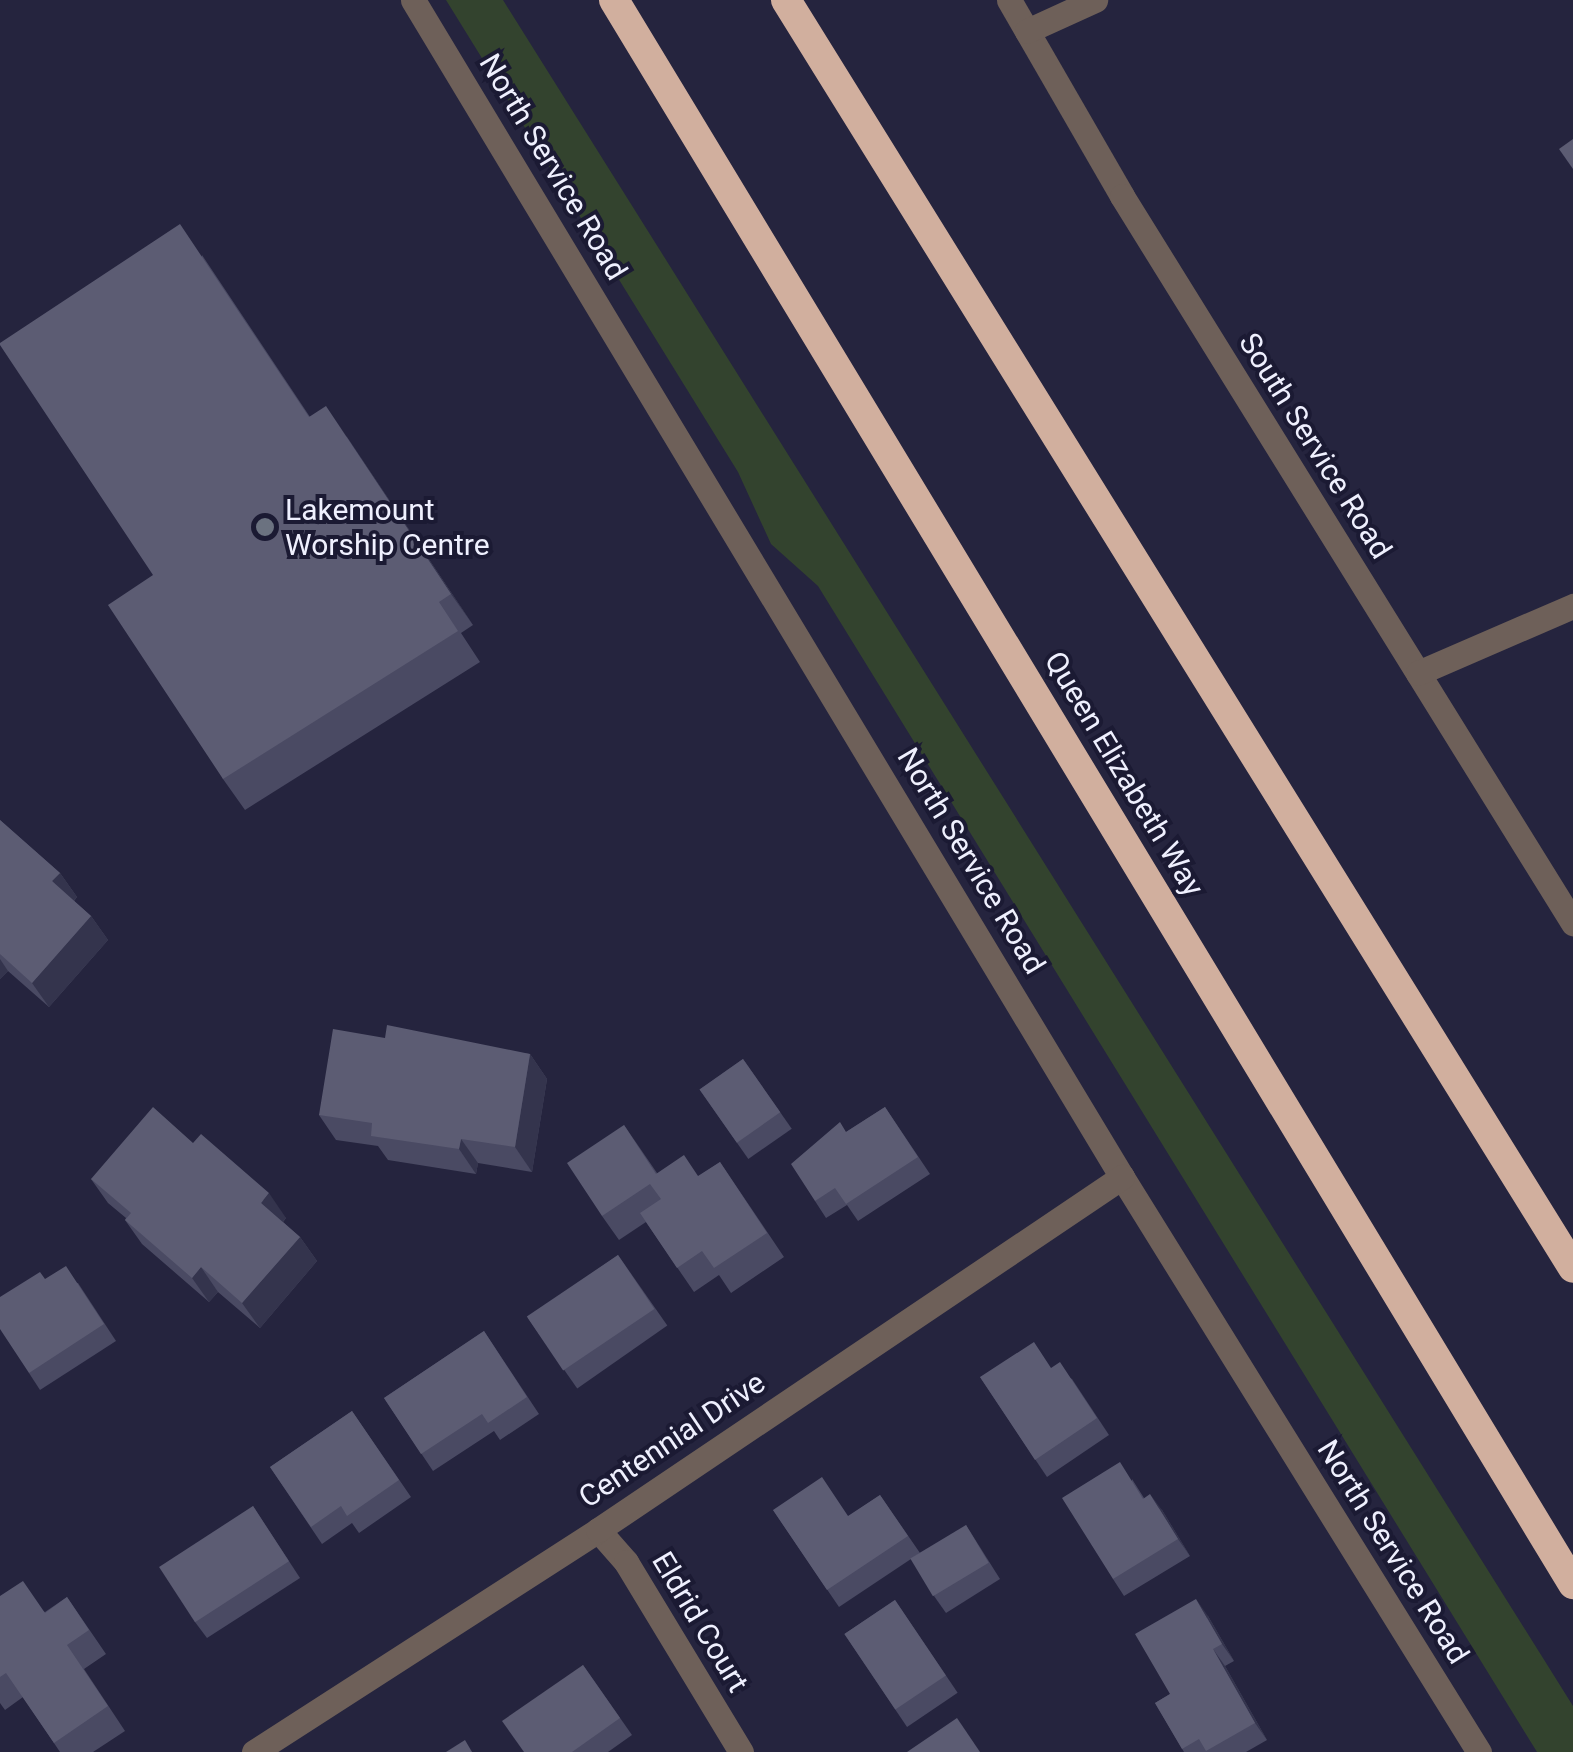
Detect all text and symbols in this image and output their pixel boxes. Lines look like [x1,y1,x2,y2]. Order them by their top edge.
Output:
street label: North Service Road [471,48,635,286]
street label: South Service Road [1231,327,1399,565]
place label: Lakemount Worship Centre [285,492,490,562]
marker: Lakemount Worship Centre [254,516,276,538]
street label: Queen Elizabeth Way [1037,645,1211,903]
street label: North Service Road [889,742,1053,980]
street label: Centennial Drive [572,1365,772,1515]
street label: North Service Road [1310,1433,1476,1671]
street label: Eldrid Court [644,1545,756,1699]

